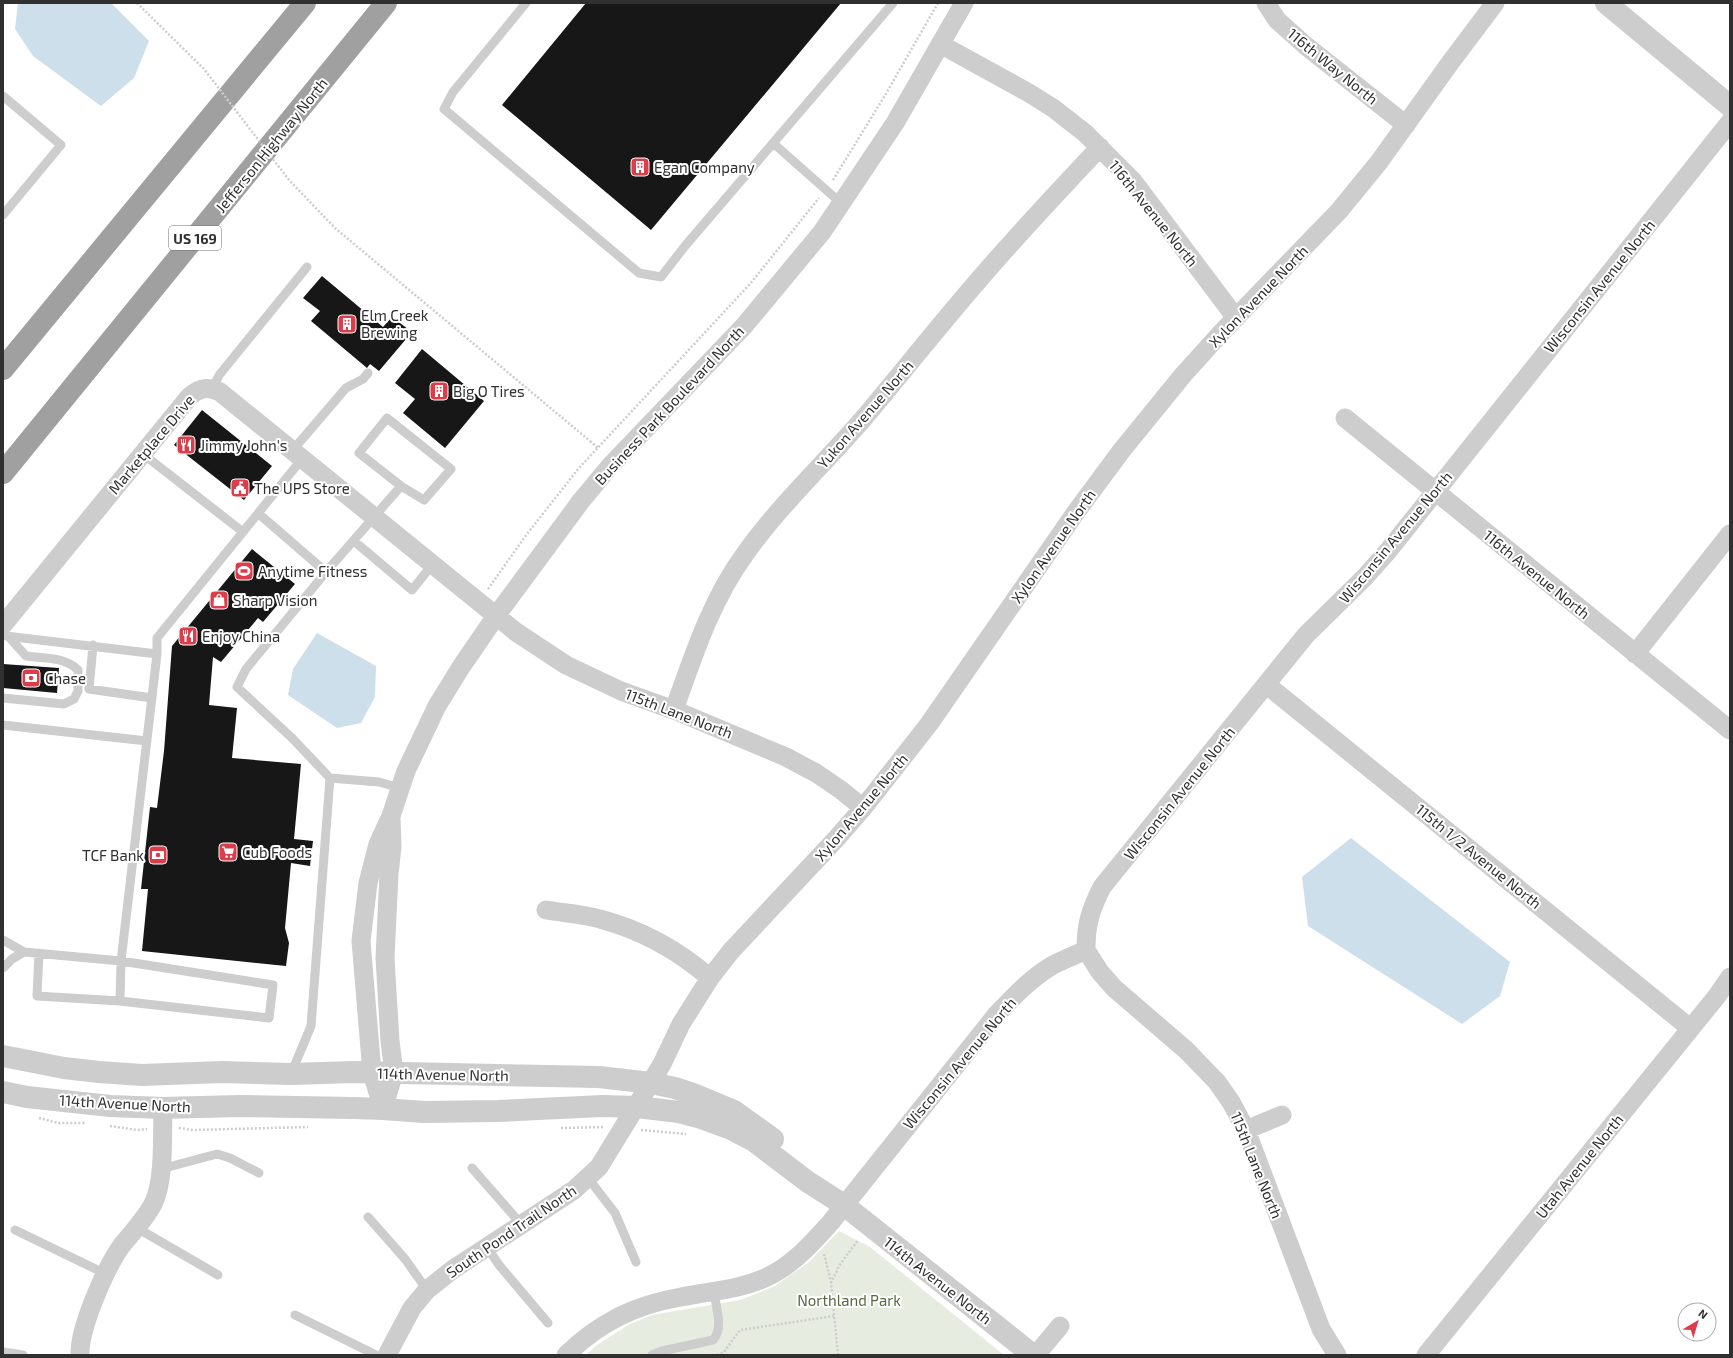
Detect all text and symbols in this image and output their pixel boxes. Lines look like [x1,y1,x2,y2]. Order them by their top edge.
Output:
street label: 116th Way North [1284,24,1382,108]
street label: Jefferson Highway North [211,74,331,216]
building icon: Egan Company [629,156,651,178]
street label: 116th Avenue North [1106,156,1202,270]
place label: Egan Company [654,158,755,176]
street label: Wisconsin Avenue North [1540,216,1658,356]
road number: US 169 [169,226,221,250]
street label: Xylon Avenue North [1205,241,1311,351]
place label: Elm Creek Brewing [361,306,429,341]
building icon: Elm Creek Brewing [336,313,358,335]
street label: Business Park Boulevard North [591,322,747,488]
street label: Yukon Avenue North [813,356,917,472]
building icon: Big O Tires [428,380,450,402]
place label: Big O Tires [453,382,525,400]
street label: Marketplace Drive [104,391,198,497]
restaurant icon: Jimmy John's [175,434,197,456]
place label: Jimmy John's [200,436,287,454]
street label: Wisconsin Avenue North [1335,468,1455,606]
public building icon: The UPS Store [229,477,251,499]
place label: The UPS Store [254,479,350,497]
street label: Xylon Avenue North [1007,486,1099,606]
street label: 116th Avenue North [1480,526,1594,622]
sports icon: Anytime Fitness [233,560,255,582]
place label: Anytime Fitness [258,562,368,580]
shop icon: Sharp Vision [208,589,230,611]
place label: Sharp Vision [233,591,318,609]
restaurant icon: Enjoy China [177,625,199,647]
place label: Enjoy China [202,627,280,646]
bank icon: Chase [20,667,42,689]
place label: Chase [45,669,86,687]
street label: 115th Lane North [623,684,735,742]
street label: Wisconsin Avenue North [1120,723,1238,863]
street label: Xylon Avenue North [811,750,911,864]
street label: 115th 1/2 Avenue North [1413,800,1545,912]
supermarket icon: Cub Foods [217,841,239,863]
place label: Cub Foods [242,843,312,861]
bank icon: TCF Bank [147,844,169,866]
place label: TCF Bank [82,846,144,864]
street label: Wisconsin Avenue North [899,994,1019,1132]
street label: 114th Avenue North [377,1064,509,1084]
street label: 114th Avenue North [59,1091,191,1115]
street label: 115th Lane North [1227,1109,1287,1221]
street label: Utah Avenue North [1531,1110,1627,1222]
street label: South Pond Trail North [443,1181,579,1281]
street label: 114th Avenue North [881,1232,995,1328]
park label: Northland Park [797,1291,901,1309]
north arrow [1677,1302,1717,1342]
text: N [1696,1306,1711,1321]

